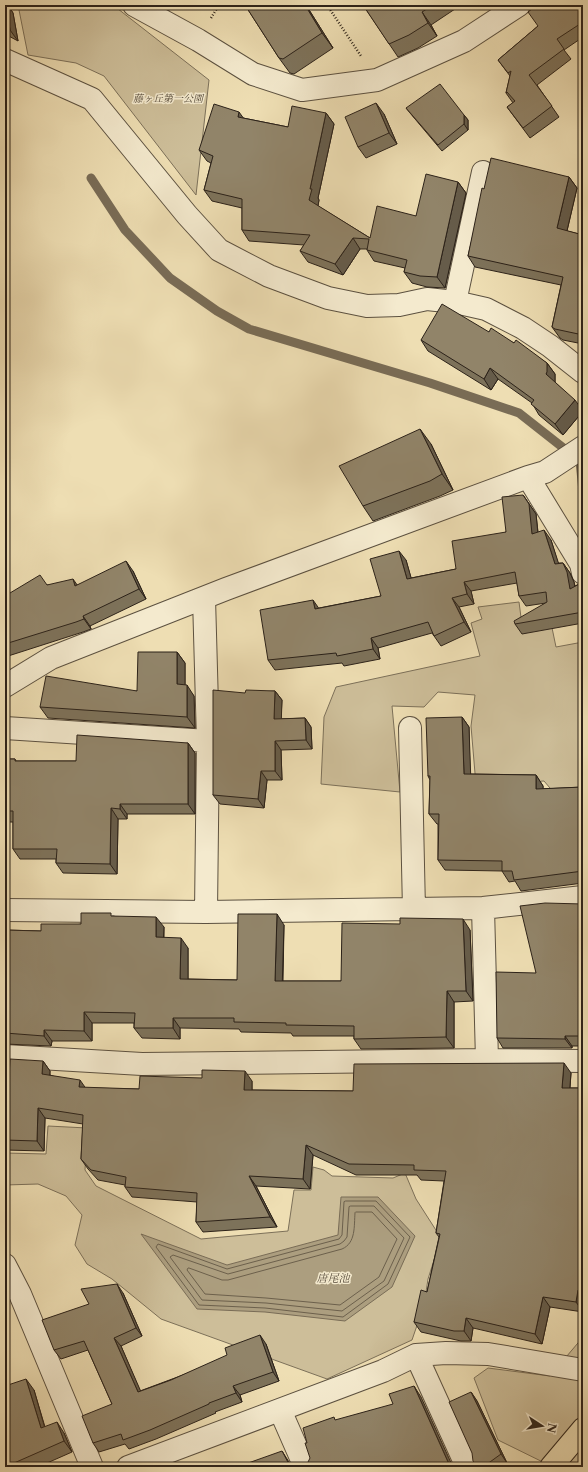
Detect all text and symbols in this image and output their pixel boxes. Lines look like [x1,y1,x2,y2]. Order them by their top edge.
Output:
park label: 藤ヶ丘第一公園 [133,92,205,105]
water label: 唐尾池 [317,1271,351,1285]
north arrow [522,1406,562,1446]
text: N [544,1422,560,1435]

